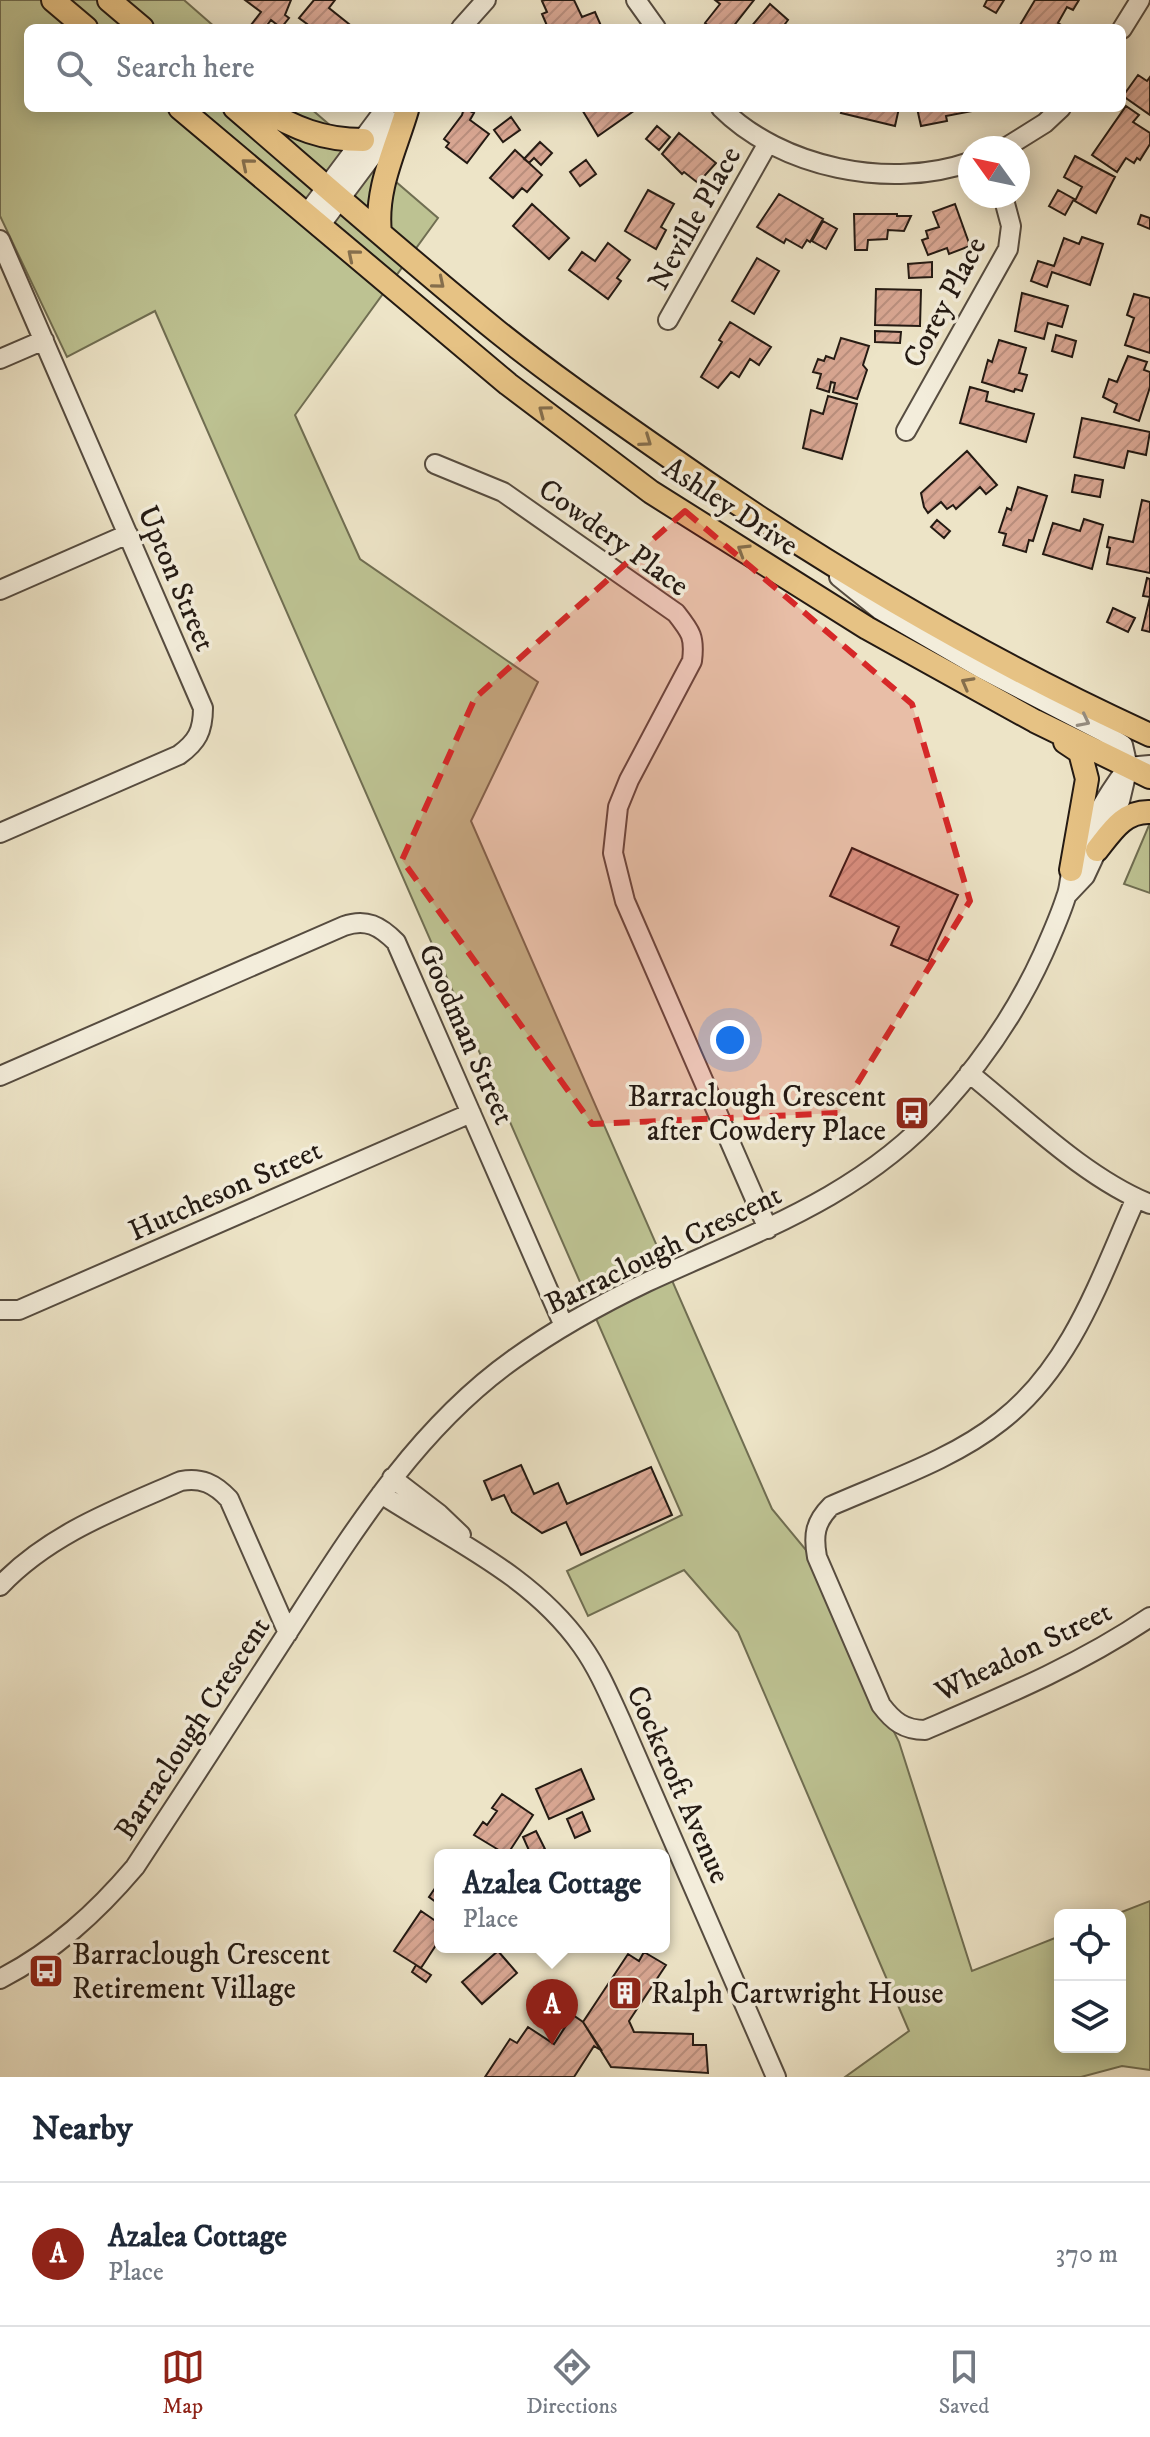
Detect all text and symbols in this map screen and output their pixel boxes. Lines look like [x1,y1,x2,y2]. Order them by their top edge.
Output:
search box [24,24,1126,112]
icon: search [52,46,96,90]
text: Search here [116,50,255,87]
north arrow [958,136,1030,208]
street label: Neville Place [641,140,750,297]
one-way arrow [241,160,256,174]
street label: Corey Place [895,231,995,375]
one-way arrow [348,250,363,265]
one-way arrow [430,273,445,288]
one-way arrow [538,407,552,421]
one-way arrow [637,431,651,446]
street label: Ashley Drive [656,450,805,565]
street label: Cowdery Place [531,471,696,605]
street label: Upton Street [128,500,223,657]
one-way arrow [738,545,752,560]
one-way arrow [960,678,975,693]
one-way arrow [1075,712,1090,727]
street label: Goodman Street [409,939,522,1131]
your location [710,1020,750,1060]
place label: Barraclough Crescent after Cowdery Place [628,1079,886,1150]
bus stop icon: Barraclough Crescent after Cowdery Place [893,1094,931,1132]
street label: Hutcheson Street [123,1132,328,1250]
street label: Barraclough Crescent [539,1177,788,1324]
street label: Wheadon Street [928,1594,1118,1711]
street label: Barraclough Crescent [107,1610,279,1847]
street label: Cockcroft Avenue [617,1680,738,1889]
popup [434,1849,670,1953]
text: Azalea Cottage [463,1866,641,1903]
text: Place [463,1903,518,1936]
map controls [1054,1909,1126,2053]
button: locate [1054,1909,1126,1981]
place label: Barraclough Crescent Retirement Village [72,1937,330,2008]
bus stop icon: Barraclough Crescent Retirement Village [27,1952,65,1990]
building icon: Ralph Cartwright House [606,1974,644,2012]
place label: Ralph Cartwright House [651,1976,944,2013]
pin: A [526,1979,578,2045]
button: layers [1054,1981,1126,2053]
text: Nearby [32,2108,133,2150]
text: Azalea Cottage [108,2219,287,2256]
text: A [50,2238,66,2271]
text: 370 m [1056,2238,1118,2271]
text: Place [108,2256,164,2289]
tab: Map [161,2345,205,2420]
tab: Directions [526,2345,617,2420]
tab: Saved [939,2345,989,2420]

